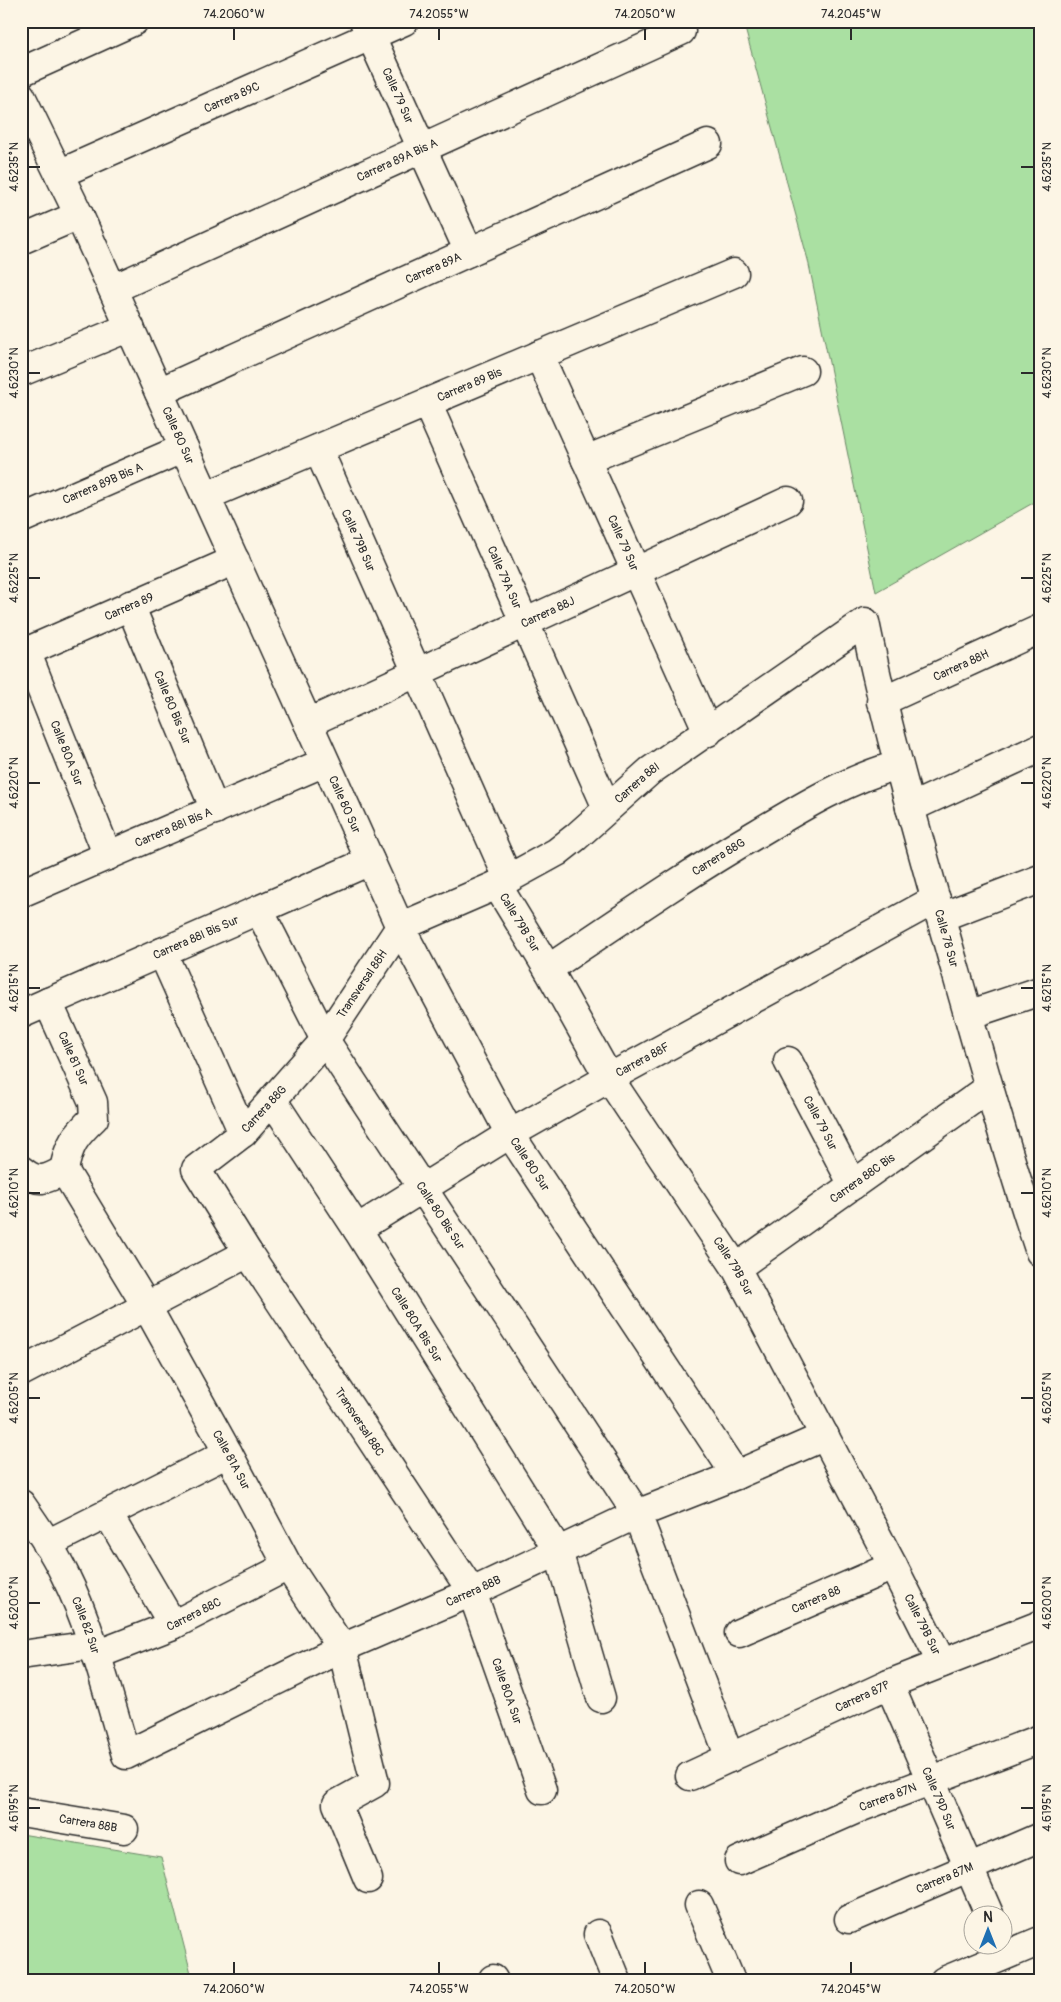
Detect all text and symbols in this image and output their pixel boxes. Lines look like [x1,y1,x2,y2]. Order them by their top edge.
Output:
text: 74.2060°W [203,7,265,22]
text: 74.2055°W [409,7,469,22]
text: 74.2050°W [614,7,676,22]
text: 74.2045°W [821,7,881,22]
street label: Calle 79 Sur [378,66,417,127]
street label: Carrera 89C [202,79,262,117]
street label: Carrera 89A Bis A [355,135,440,185]
text: 4.6235°N [7,142,22,192]
text: 4.6235°N [1040,142,1055,192]
street label: Carrera 89A [403,249,464,288]
text: 4.6230°N [7,347,22,399]
text: 4.6230°N [1040,347,1055,399]
street label: Carrera 89 Bis [435,365,505,406]
street label: Calle 80 Sur [158,404,198,467]
street label: Carrera 89B Bis A [60,460,145,508]
street label: Calle 79B Sur [338,507,379,575]
street label: Calle 79 Sur [604,513,642,574]
street label: Calle 79A Sur [484,544,525,612]
text: 4.6225°N [7,553,22,603]
text: 4.6225°N [1040,553,1055,603]
street label: Carrera 89 [102,590,156,624]
street label: Carrera 88J [519,594,577,632]
street label: Carrera 88H [931,646,992,685]
street label: Calle 80 Bis Sur [150,669,194,747]
street label: Calle 80A Sur [47,718,86,789]
text: 4.6220°N [7,757,22,809]
text: 4.6220°N [1040,757,1055,809]
street label: Carrera 88I [612,759,663,807]
street label: Calle 80 Sur [325,774,364,836]
street label: Carrera 88I Bis A [133,804,215,851]
street label: Carrera 88G [689,835,748,879]
street label: Calle 79B Sur [496,891,543,956]
street label: Calle 78 Sur [931,908,962,970]
street label: Carrera 88I Bis Sur [151,912,242,963]
street label: Transversal 88H [334,947,391,1021]
text: 4.6215°N [7,964,22,1012]
text: 4.6215°N [1040,964,1055,1012]
street label: Calle 81 Sur [54,1029,92,1089]
street label: Carrera 88F [613,1039,672,1081]
street label: Carrera 88G [239,1082,290,1136]
street label: Calle 79 Sur [800,1093,841,1154]
street label: Calle 80 Sur [506,1135,553,1195]
street label: Carrera 88C Bis [827,1150,898,1207]
text: 4.6210°N [7,1168,22,1218]
text: 4.6210°N [1040,1168,1055,1218]
street label: Calle 80 Bis Sur [412,1179,468,1253]
street label: Calle 79B Sur [709,1234,757,1299]
street label: Calle 80A Bis Sur [387,1285,446,1366]
text: 4.6205°N [7,1372,22,1424]
text: 4.6205°N [1040,1372,1055,1424]
street label: Transversal 88C [331,1385,387,1459]
street label: Calle 81A Sur [209,1428,254,1493]
street label: Carrera 88B [444,1572,503,1610]
text: 4.6200°N [7,1576,22,1630]
text: 4.6200°N [1040,1576,1055,1630]
street label: Carrera 88 [789,1583,843,1617]
street label: Calle 79B Sur [900,1592,944,1658]
street label: Calle 82 Sur [68,1594,103,1656]
street label: Carrera 88C [165,1595,224,1635]
street label: Calle 80A Sur [488,1656,525,1727]
street label: Carrera 87P [833,1677,893,1716]
street label: Calle 79D Sur [918,1765,959,1833]
street label: Carrera 87N [857,1780,919,1815]
text: 4.6195°N [7,1784,22,1832]
text: 4.6195°N [1040,1784,1055,1832]
street label: Carrera 88B [58,1811,118,1836]
street label: Carrera 87M [914,1859,976,1897]
north arrow [964,1904,1014,1954]
text: N [983,1909,993,1926]
text: 74.2060°W [203,1982,265,1997]
text: 74.2055°W [409,1982,469,1997]
text: 74.2050°W [614,1982,676,1997]
text: 74.2045°W [821,1982,881,1997]

